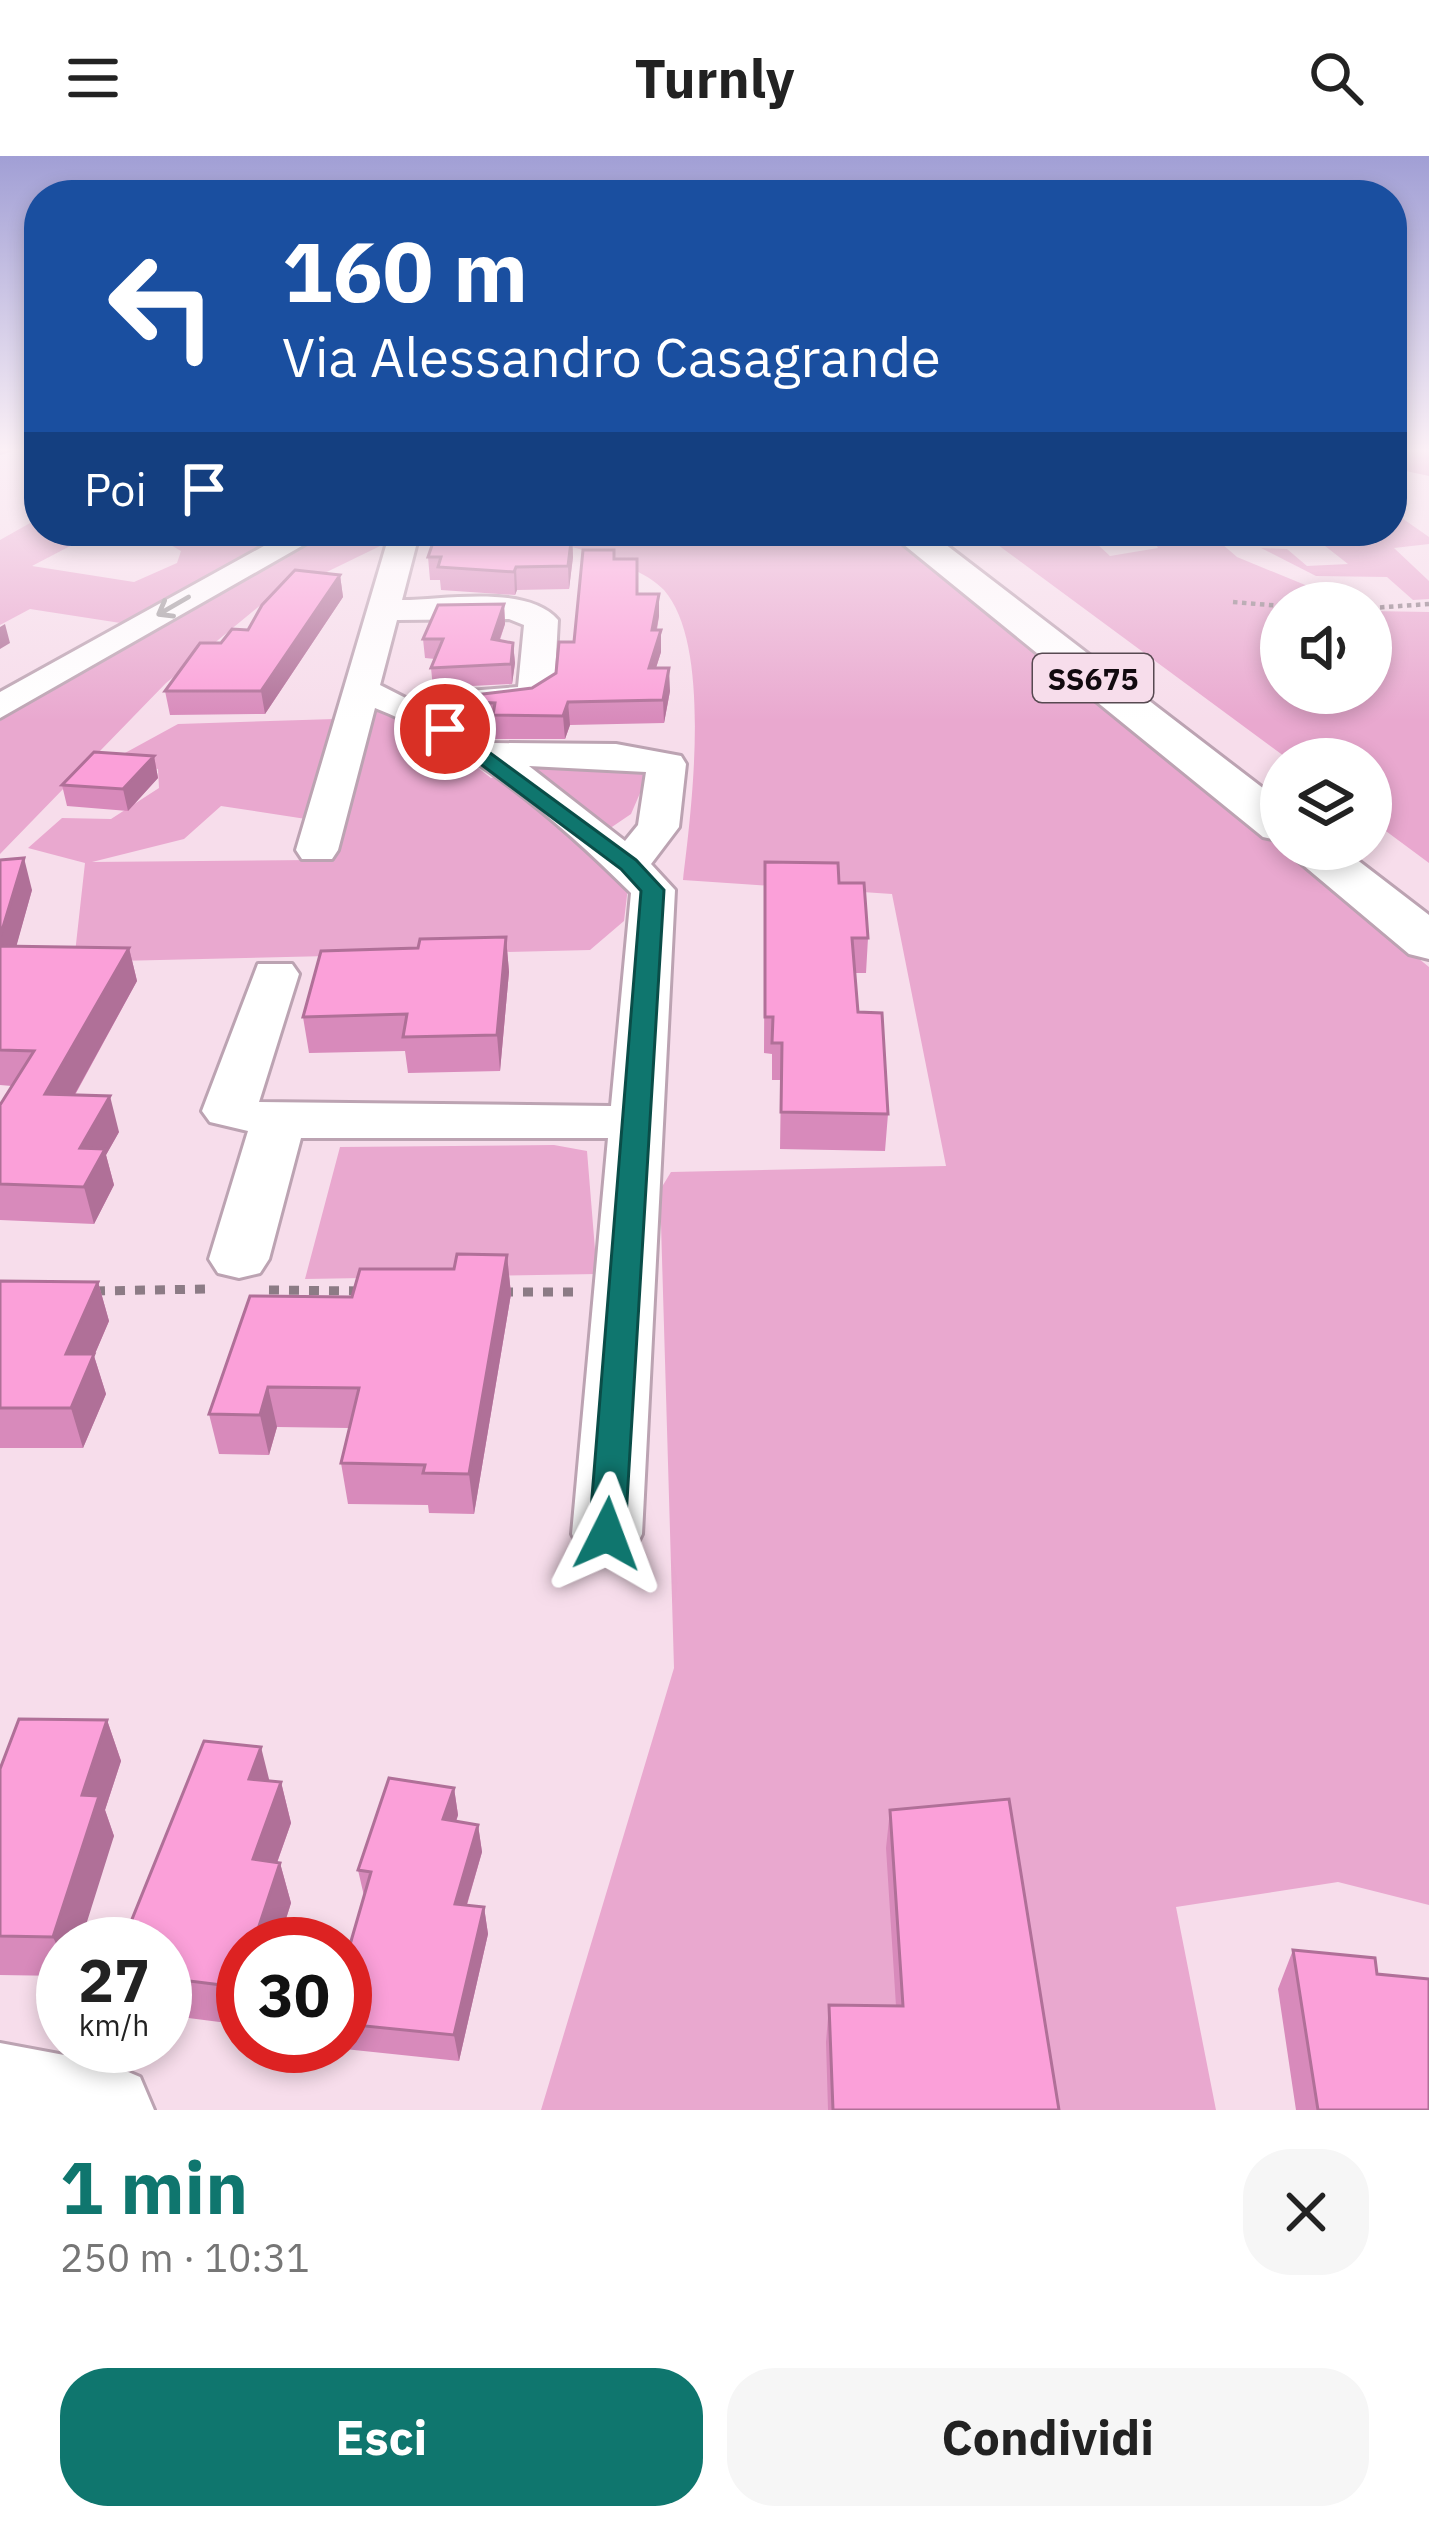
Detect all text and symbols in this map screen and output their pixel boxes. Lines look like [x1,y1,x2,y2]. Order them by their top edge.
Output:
text: Turnly [634,43,795,113]
icon: menu [60,45,126,111]
icon: search [1303,45,1369,111]
text: 160 m [282,216,528,325]
icon: left [84,228,240,384]
text: Via Alessandro Casagrande [282,322,941,392]
icon: arrive [171,456,237,522]
text: Poi [84,460,147,518]
map controls [1260,582,1392,870]
button: sound [1260,582,1392,714]
one-way arrow [156,595,191,619]
road number: SS675 [1033,654,1153,702]
pin [394,678,496,780]
icon: arrive [412,696,478,762]
button: layers [1260,738,1392,870]
position arrow [544,1471,670,1597]
speed limit sign: 30 [216,1917,372,2073]
text: 27 [78,1940,150,2019]
text: km/h [79,2005,149,2044]
text: 1 min [60,2140,248,2234]
button: close [1243,2149,1369,2275]
text: 250 m · 10:31 [60,2232,310,2283]
button: Esci [60,2368,703,2506]
button: Condividi [727,2368,1369,2506]

